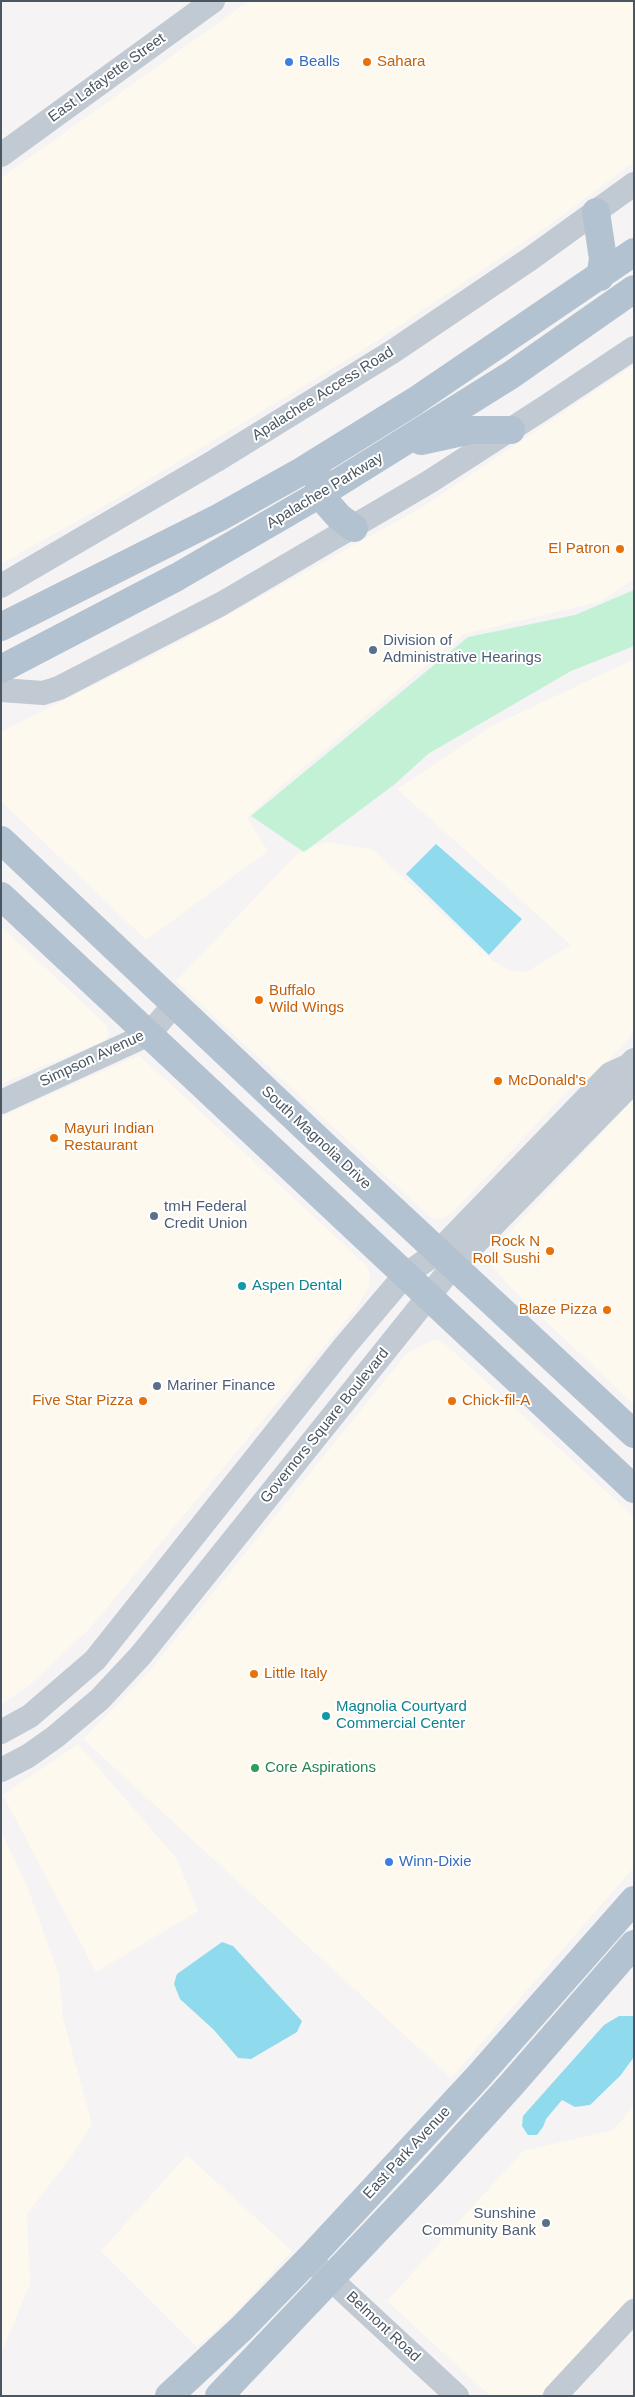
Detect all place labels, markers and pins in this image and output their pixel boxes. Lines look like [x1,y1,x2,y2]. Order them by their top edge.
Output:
place label: Bealls [299,53,340,71]
place label: Sahara [377,53,425,71]
marker: Bealls [283,56,295,68]
marker: Sahara [361,56,373,68]
place label: El Patron [548,540,610,558]
marker: El Patron [614,543,626,555]
place label: Division of Administrative Hearings [383,632,541,667]
marker: Division of Administrative Hearings [367,644,379,656]
place label: Buffalo Wild Wings [269,982,344,1017]
marker: Buffalo Wild Wings [253,994,265,1006]
place label: McDonald's [508,1072,586,1090]
marker: McDonald's [492,1075,504,1087]
place label: Mayuri Indian Restaurant [64,1120,154,1155]
marker: Mayuri Indian Restaurant [48,1132,60,1144]
place label: tmH Federal Credit Union [164,1198,247,1233]
marker: tmH Federal Credit Union [148,1210,160,1222]
place label: Rock N Roll Sushi [472,1233,540,1268]
marker: Rock N Roll Sushi [544,1245,556,1257]
place label: Aspen Dental [252,1277,342,1295]
marker: Aspen Dental [236,1280,248,1292]
place label: Blaze Pizza [519,1301,597,1319]
marker: Blaze Pizza [601,1304,613,1316]
place label: Mariner Finance [167,1377,275,1395]
marker: Mariner Finance [151,1380,163,1392]
place label: Five Star Pizza [32,1392,133,1410]
place label: Chick-fil-A [462,1392,530,1410]
marker: Five Star Pizza [137,1395,149,1407]
marker: Chick-fil-A [446,1395,458,1407]
place label: Little Italy [264,1665,327,1683]
marker: Little Italy [248,1668,260,1680]
place label: Magnolia Courtyard Commercial Center [336,1698,467,1733]
marker: Magnolia Courtyard Commercial Center [320,1710,332,1722]
place label: Core Aspirations [265,1759,376,1777]
marker: Core Aspirations [249,1762,261,1774]
place label: Winn-Dixie [399,1853,472,1871]
marker: Winn-Dixie [383,1856,395,1868]
place label: Sunshine Community Bank [422,2205,536,2240]
marker: Sunshine Community Bank [540,2217,552,2229]

